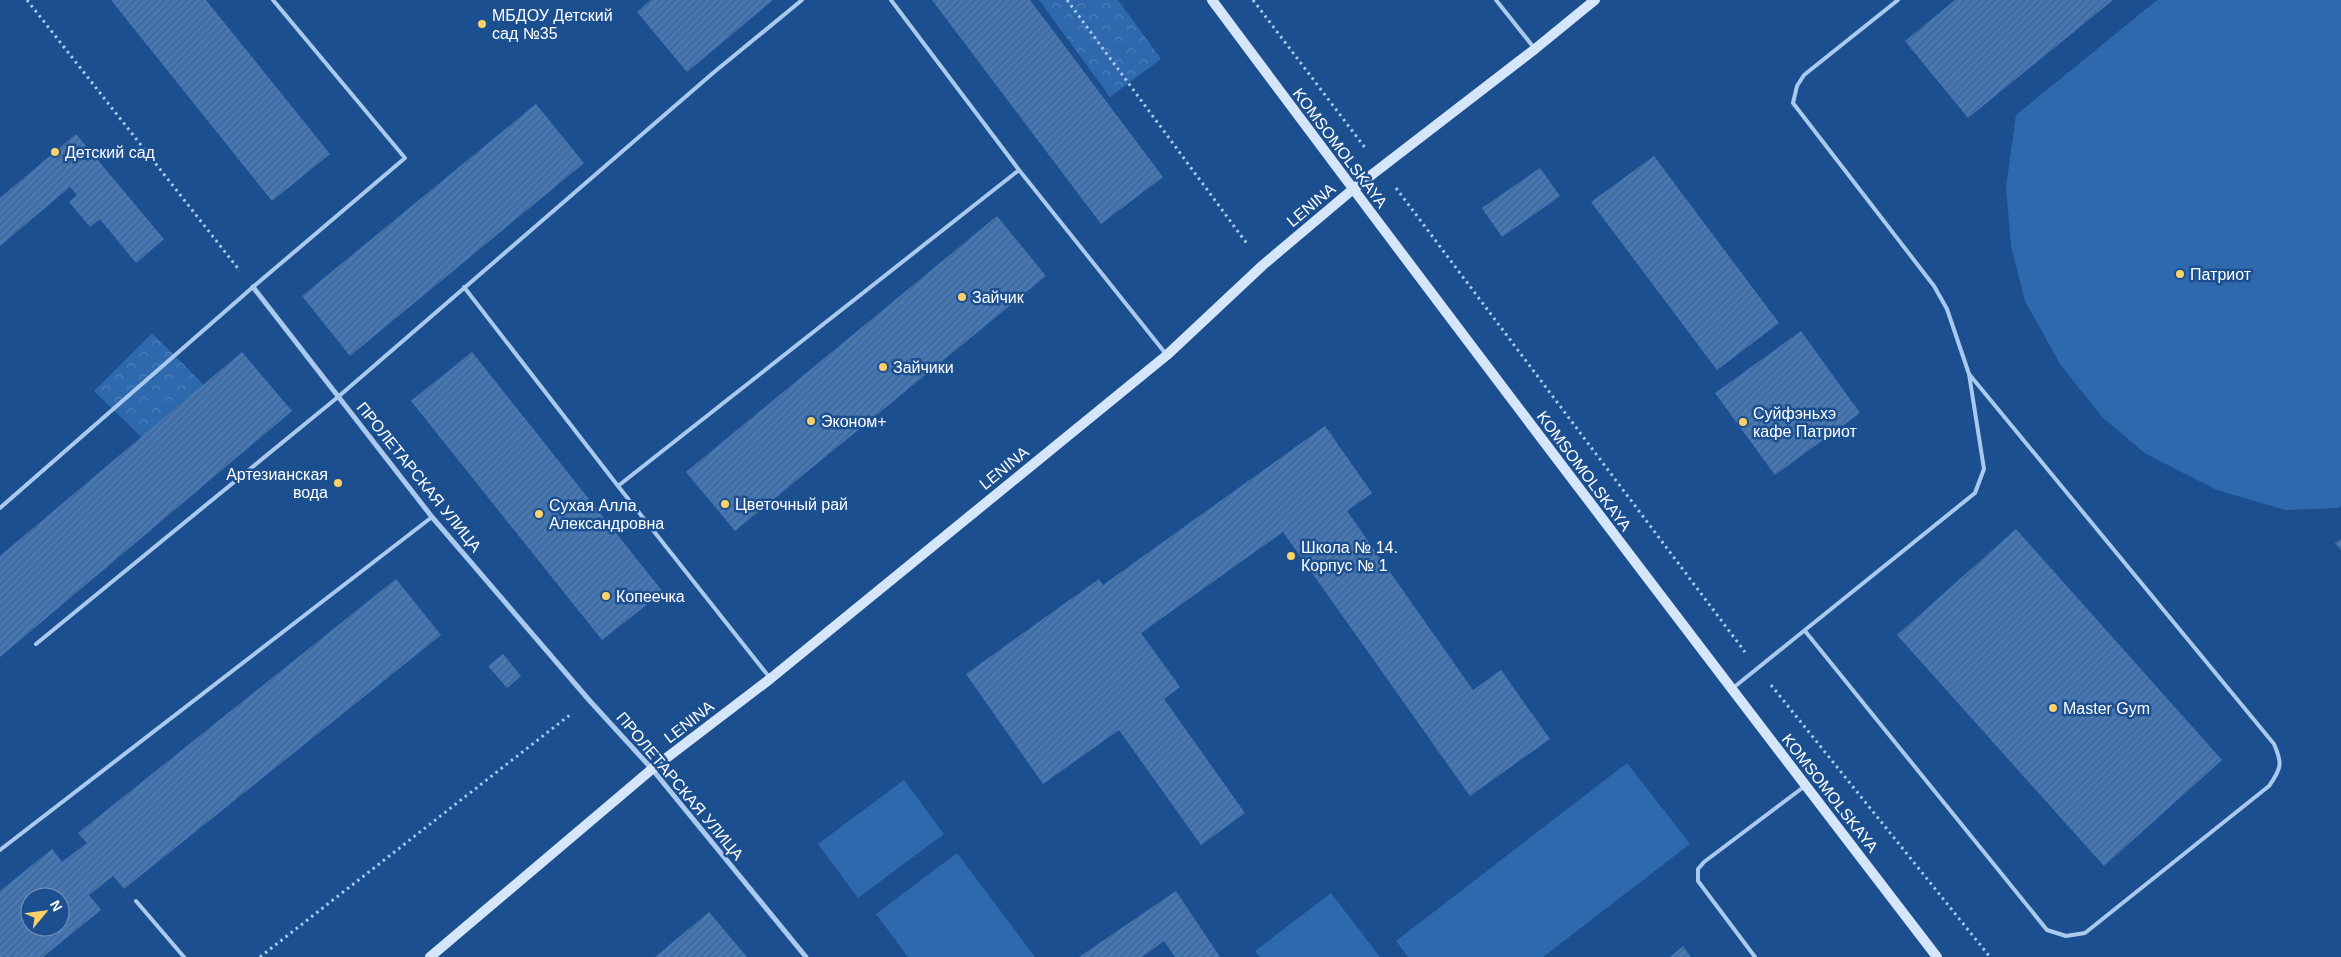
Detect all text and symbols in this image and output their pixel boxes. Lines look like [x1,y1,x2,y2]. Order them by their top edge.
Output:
place label: МБДОУ Детский сад №35 [492,7,613,42]
marker: МБДОУ Детский сад №35 [476,18,488,30]
street label: KOMSOMOLSKAYA [1290,85,1391,211]
place label: Детский сад [65,144,156,161]
marker: Детский сад [49,146,61,158]
street label: LENINA [1283,180,1339,230]
place label: Патриот [2190,266,2252,283]
marker: Патриот [2174,268,2186,280]
place label: Зайчик [972,289,1025,306]
marker: Зайчик [956,291,968,303]
place label: Зайчики [893,359,954,376]
marker: Зайчики [877,361,889,373]
street label: ПРОЛЕТАРСКАЯ УЛИЦА [353,399,485,555]
place label: Суйфэньхэ кафе Патриот [1753,405,1858,440]
street label: KOMSOMOLSKAYA [1534,408,1635,534]
place label: Эконом+ [821,413,887,430]
marker: Эконом+ [805,415,817,427]
marker: Суйфэньхэ кафе Патриот [1737,416,1749,428]
street label: LENINA [976,443,1032,493]
place label: Артезианская вода [226,466,328,501]
marker: Артезианская вода [332,477,344,489]
place label: Цветочный рай [735,496,848,513]
place label: Сухая Алла Александровна [549,497,664,532]
marker: Цветочный рай [719,498,731,510]
marker: Сухая Алла Александровна [533,508,545,520]
place label: Школа № 14. Корпус № 1 [1301,539,1398,574]
marker: Школа № 14. Корпус № 1 [1285,550,1297,562]
place label: Копеечка [616,588,685,605]
marker: Копеечка [600,590,612,602]
street label: LENINA [661,697,717,746]
place label: Master Gym [2063,700,2150,717]
marker: Master Gym [2047,702,2059,714]
street label: ПРОЛЕТАРСКАЯ УЛИЦА [613,709,747,863]
street label: KOMSOMOLSKAYA [1779,731,1882,856]
north arrow [20,887,70,937]
text: N [47,897,66,914]

